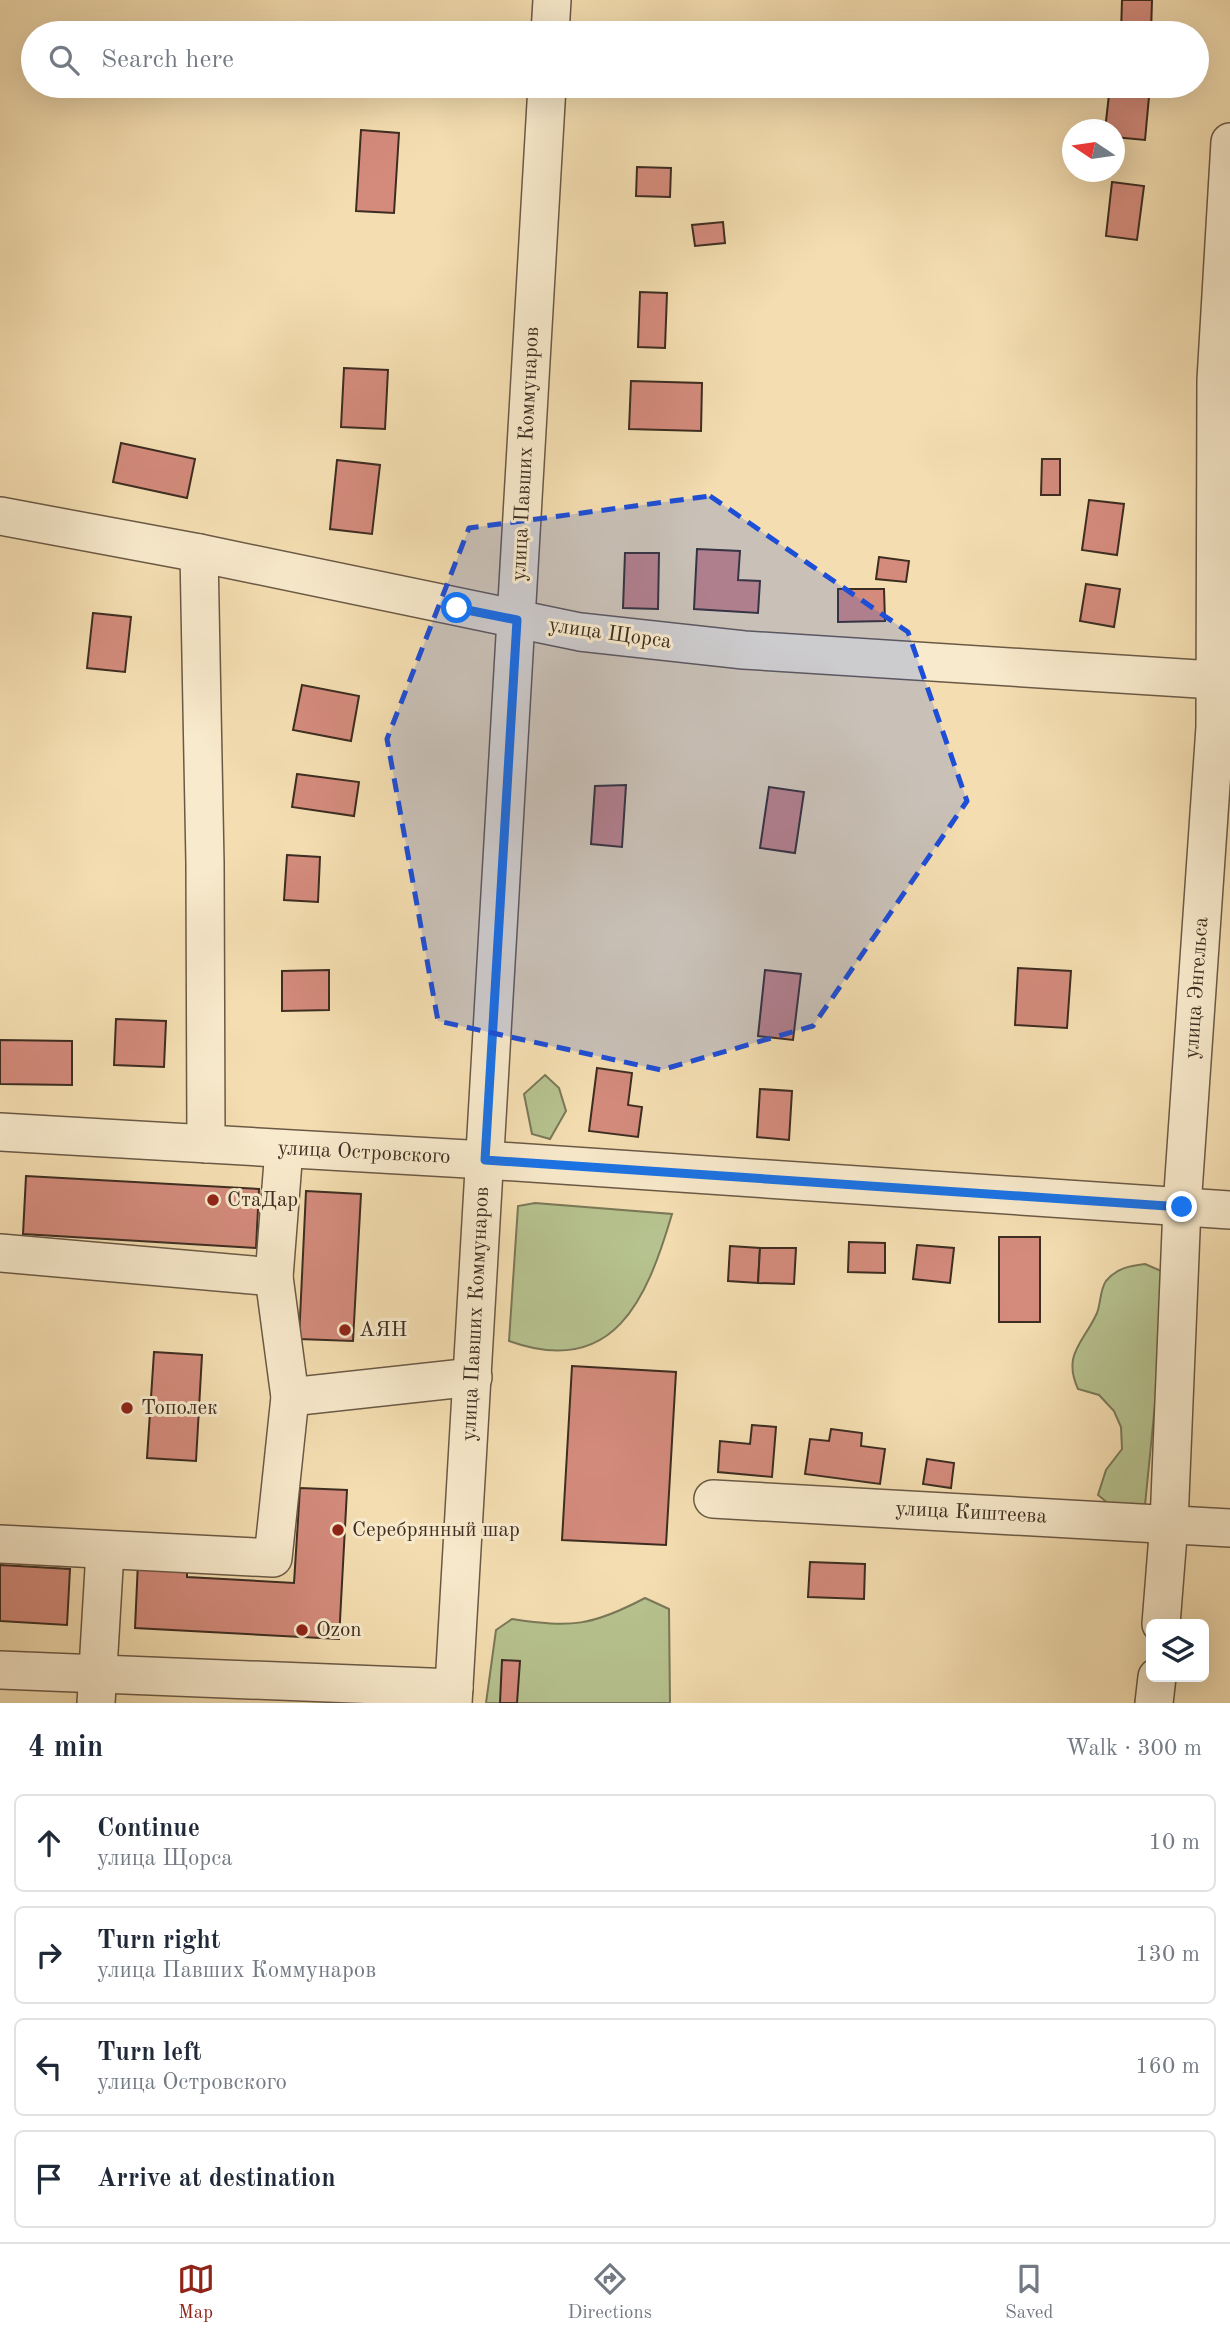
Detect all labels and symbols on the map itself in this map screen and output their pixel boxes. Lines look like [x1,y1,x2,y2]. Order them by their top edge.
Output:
north arrow [1062,119,1125,182]
street label: улица Павших Коммунаров [509,326,543,582]
route start [441,592,472,623]
street label: улица Щорса [547,615,673,653]
street label: улица Энгельса [1182,916,1212,1060]
street label: улица Островского [277,1138,451,1168]
street label: улица Павших Коммунаров [459,1186,493,1442]
place label: СтаДар [227,1190,298,1211]
route end [1166,1191,1197,1222]
marker: СтаДар [205,1192,221,1208]
place label: АЯН [359,1320,407,1341]
marker: АЯН [337,1322,353,1338]
place label: Тополек [141,1398,218,1419]
marker: Тополек [119,1400,135,1416]
street label: улица Киштеева [895,1499,1047,1527]
place label: Серебрянный шар [352,1520,520,1541]
marker: Серебрянный шар [330,1522,346,1538]
place label: Ozon [316,1620,362,1641]
marker: Ozon [294,1622,310,1638]

